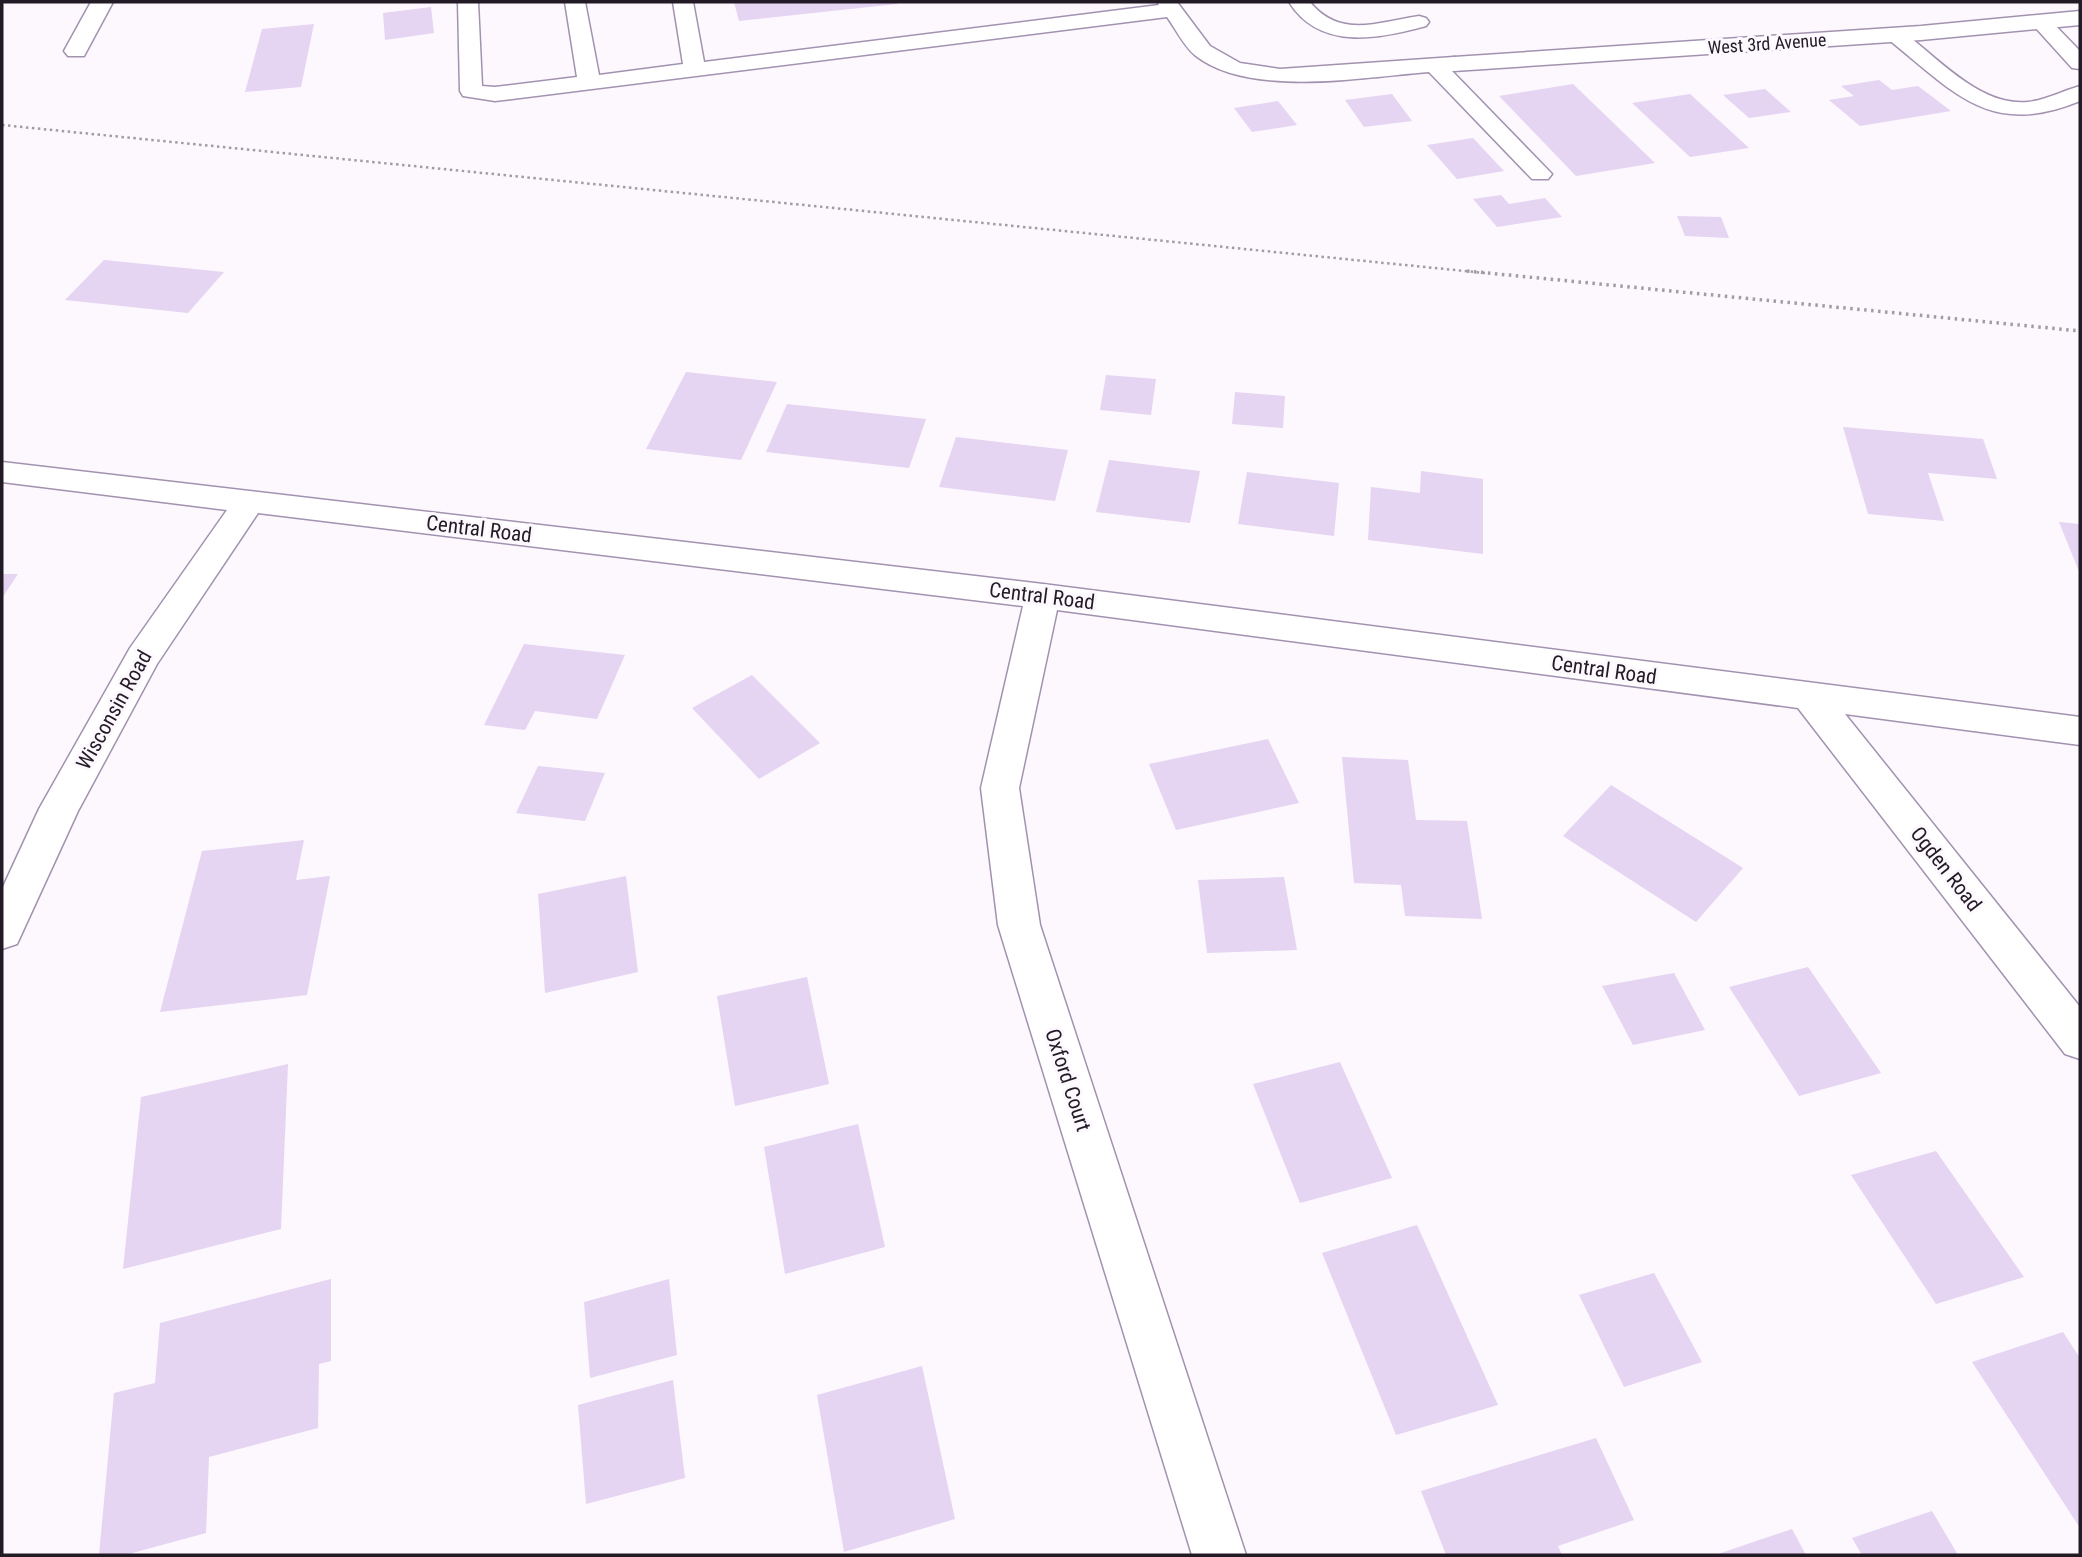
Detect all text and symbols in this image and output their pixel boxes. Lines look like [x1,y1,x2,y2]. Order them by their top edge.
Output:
street label: West 3rd Avenue [1707,29,1827,58]
street label: Central Road [425,511,533,547]
street label: Central Road [988,578,1096,614]
street label: Wisconsin Road [71,646,157,774]
street label: Central Road [1550,651,1658,689]
street label: Ogden Road [1906,822,1986,916]
street label: Oxford Court [1040,1026,1096,1134]

